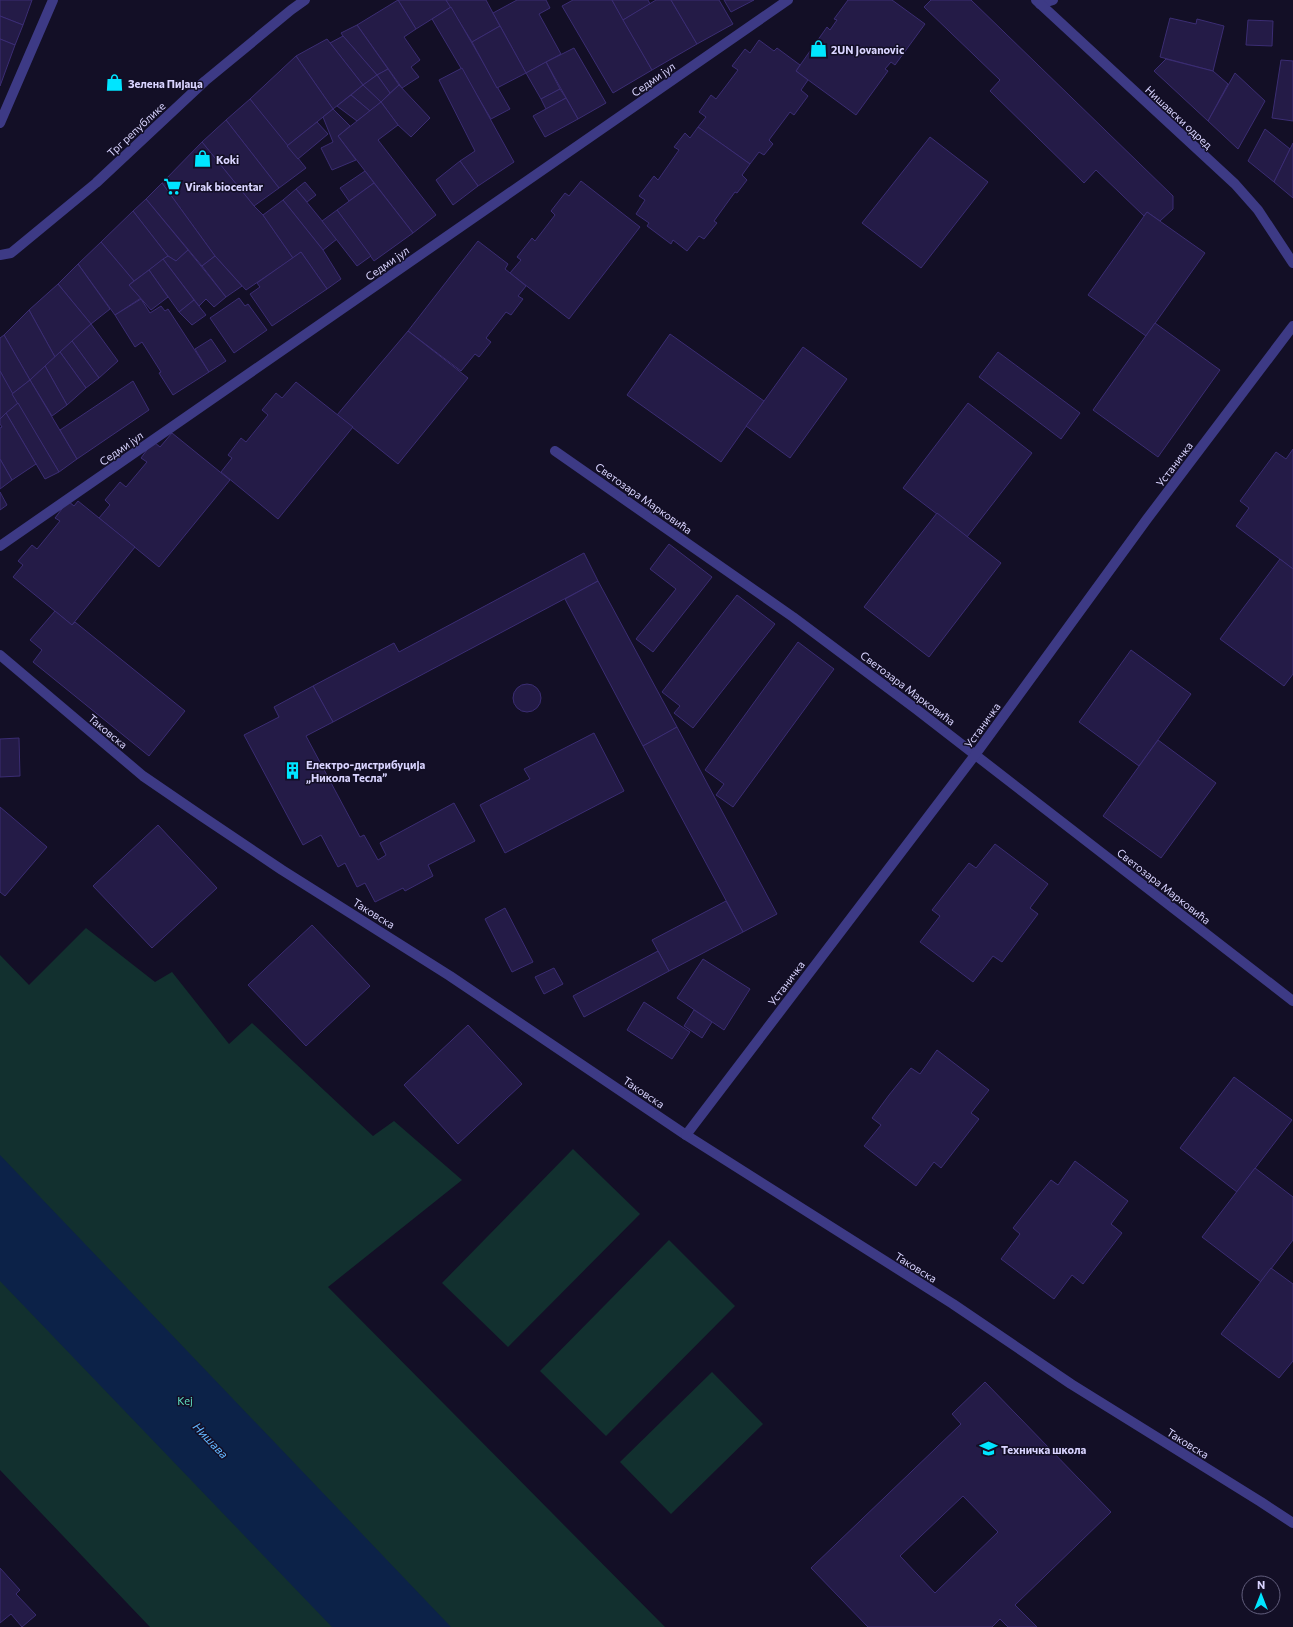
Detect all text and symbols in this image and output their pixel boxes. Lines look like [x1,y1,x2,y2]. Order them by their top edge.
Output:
shop icon: 2UN Jovanovic [808,39,828,59]
place label: 2UN Jovanovic [831,43,904,57]
street label: Седми јул [629,59,677,99]
shop icon: Зелена Пијаца [105,73,125,93]
place label: Зелена Пијаца [128,77,203,90]
street label: Нишавски одред [1143,83,1215,152]
street label: Трг републике [104,99,168,159]
shop icon: Koki [193,149,213,169]
place label: Koki [216,153,239,166]
supermarket icon: Virak biocentar [162,176,182,196]
place label: Virak biocentar [185,180,264,193]
street label: Седми јул [363,243,411,283]
street label: Седми јул [97,428,145,468]
street label: Устаничка [1153,439,1195,489]
street label: Светозара Марковића [593,460,695,536]
street label: Светозара Марковића [858,648,958,728]
street label: Устаничка [961,700,1003,750]
street label: Таковска [86,711,130,751]
place label: Електро-дистрибуција „Никола Тесла” [306,758,425,784]
building icon: Електро-дистрибуција „Никола Тесла” [283,760,303,780]
street label: Светозара Марковића [1115,845,1213,927]
street label: Таковска [351,895,397,931]
street label: Устаничка [765,958,807,1008]
street label: Таковска [621,1074,667,1110]
street label: Таковска [893,1249,939,1285]
park label: Кеј [177,1394,193,1407]
water label: Нишава [190,1419,232,1461]
street label: Таковска [1165,1425,1211,1461]
school or university icon: Техничка школа [978,1439,998,1459]
place label: Техничка школа [1001,1443,1087,1456]
north arrow [1241,1575,1281,1615]
text: N [1257,1578,1265,1591]

